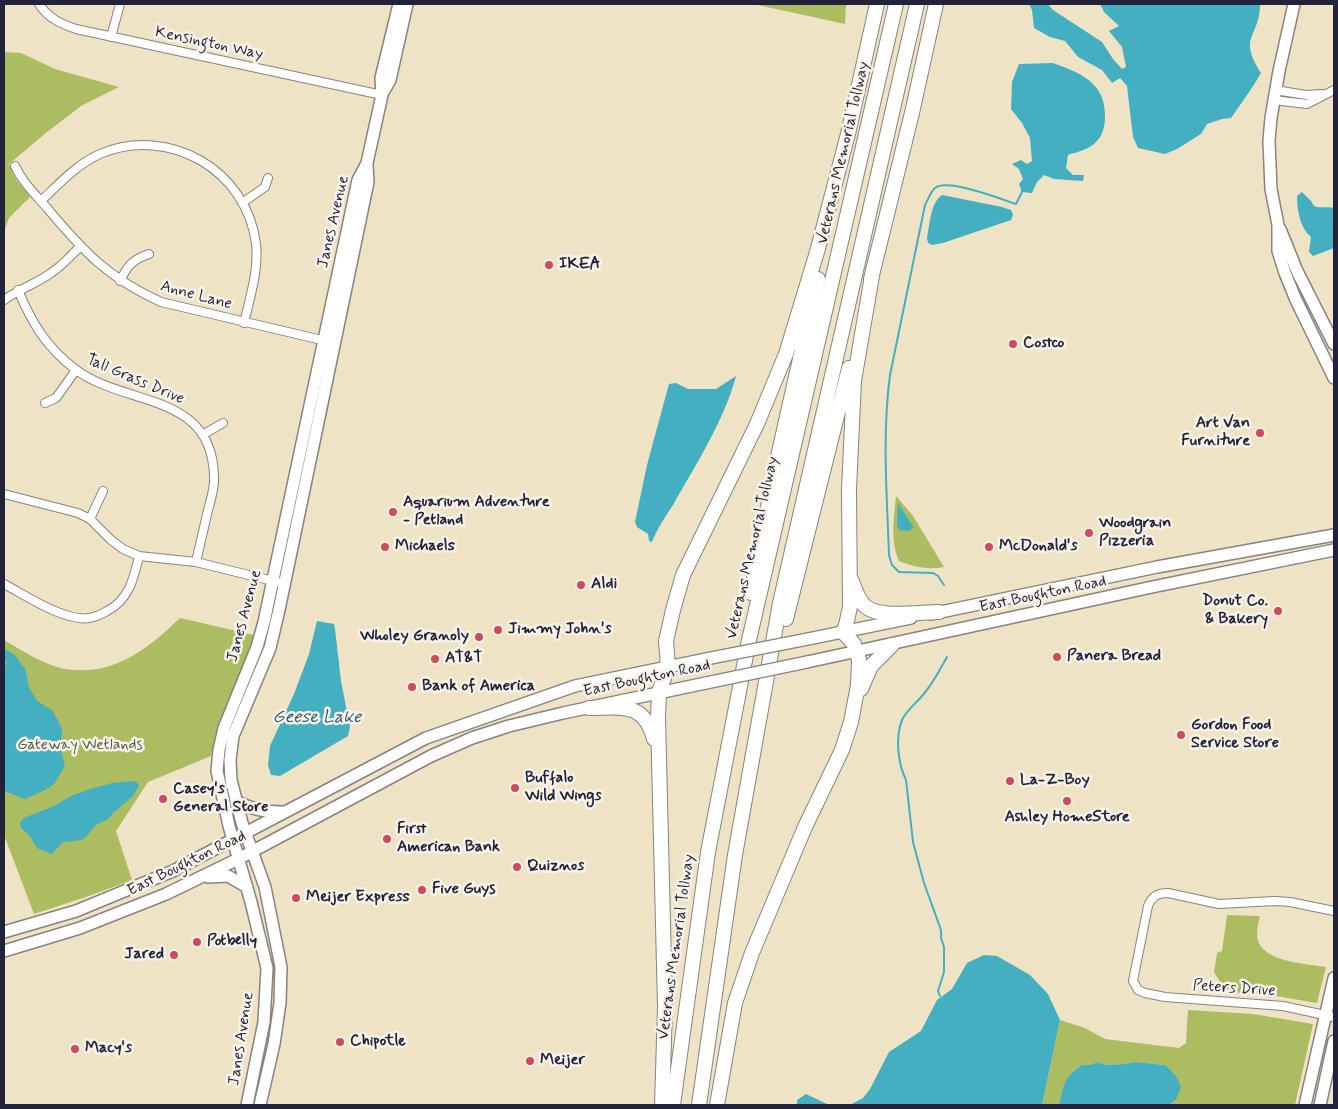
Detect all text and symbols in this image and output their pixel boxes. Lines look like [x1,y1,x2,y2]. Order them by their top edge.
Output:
street label: Kensington Way [153,23,265,65]
street label: Veterans Memorial Tollway [814,60,874,246]
street label: Janes Avenue [314,174,354,270]
place label: IKEA [559,255,600,275]
marker: IKEA [543,259,555,271]
street label: Anne Lane [158,277,234,315]
place label: Costco [1023,334,1064,354]
marker: Costco [1007,338,1019,350]
street label: Tall Grass Drive [83,351,187,409]
place label: Art Van Furniture [1181,414,1250,452]
marker: Art Van Furniture [1254,427,1266,439]
street label: Veterans Memorial Tollway [723,455,783,641]
place label: Aquarium Adventure - Petland [403,493,550,531]
marker: Aquarium Adventure - Petland [387,506,399,518]
place label: Woodgrain Pizzeria [1099,514,1171,552]
marker: Woodgrain Pizzeria [1083,527,1095,539]
place label: Michaels [395,537,455,557]
place label: McDonald's [999,537,1078,557]
marker: Michaels [379,541,391,553]
marker: McDonald's [983,541,995,553]
street label: Janes Avenue [223,568,267,664]
street label: East Boughton Road [978,572,1108,618]
place label: Aldi [591,575,617,595]
marker: Aldi [575,579,587,591]
place label: Donut Co. & Bakery [1202,592,1268,630]
marker: Donut Co. & Bakery [1272,605,1284,617]
place label: Jimmy John's [508,620,611,640]
marker: Jimmy John's [492,624,504,636]
place label: Wholey Granoly [360,627,469,647]
marker: Wholey Granoly [473,631,485,643]
place label: Panera Bread [1067,647,1161,667]
place label: AT&T [445,649,483,669]
marker: Panera Bread [1051,651,1063,663]
marker: AT&T [429,653,441,665]
street label: East Boughton Road [582,656,712,702]
place label: Bank of America [422,677,535,697]
marker: Bank of America [406,681,418,693]
water label: Geese Lake [273,707,361,729]
place label: Gordon Food Service Store [1191,716,1279,754]
marker: Gordon Food Service Store [1175,729,1187,741]
park label: Gateway Wetlands [17,736,143,756]
place label: Buffalo Wild Wings [525,769,602,807]
place label: La-Z-Boy [1020,771,1090,791]
marker: La-Z-Boy [1004,775,1016,787]
place label: Casey's General Store [173,780,268,818]
marker: Buffalo Wild Wings [509,782,521,794]
marker: Casey's General Store [157,793,169,805]
marker: Ashley HomeStore [1061,795,1073,807]
place label: Ashley HomeStore [1004,808,1130,828]
place label: First American Bank [397,820,500,858]
street label: East Boughton Road [125,827,249,901]
marker: First American Bank [381,833,393,845]
street label: Veterans Memorial Tollway [654,853,700,1041]
place label: Quiznos [527,857,584,877]
marker: Quiznos [511,861,523,873]
place label: Five Guys [432,880,496,900]
marker: Five Guys [416,884,428,896]
place label: Meijer Express [306,888,410,908]
marker: Meijer Express [290,892,302,904]
place label: Potbelly [207,932,257,952]
marker: Potbelly [191,936,203,948]
place label: Jared [124,945,164,965]
marker: Jared [168,949,180,961]
street label: Peters Drive [1192,977,1276,1001]
street label: Janes Avenue [225,991,259,1087]
place label: Chipotle [350,1032,406,1052]
marker: Chipotle [334,1036,346,1048]
place label: Macy's [85,1039,132,1059]
marker: Macy's [69,1043,81,1055]
place label: Meijer [540,1051,585,1071]
marker: Meijer [524,1055,536,1067]

